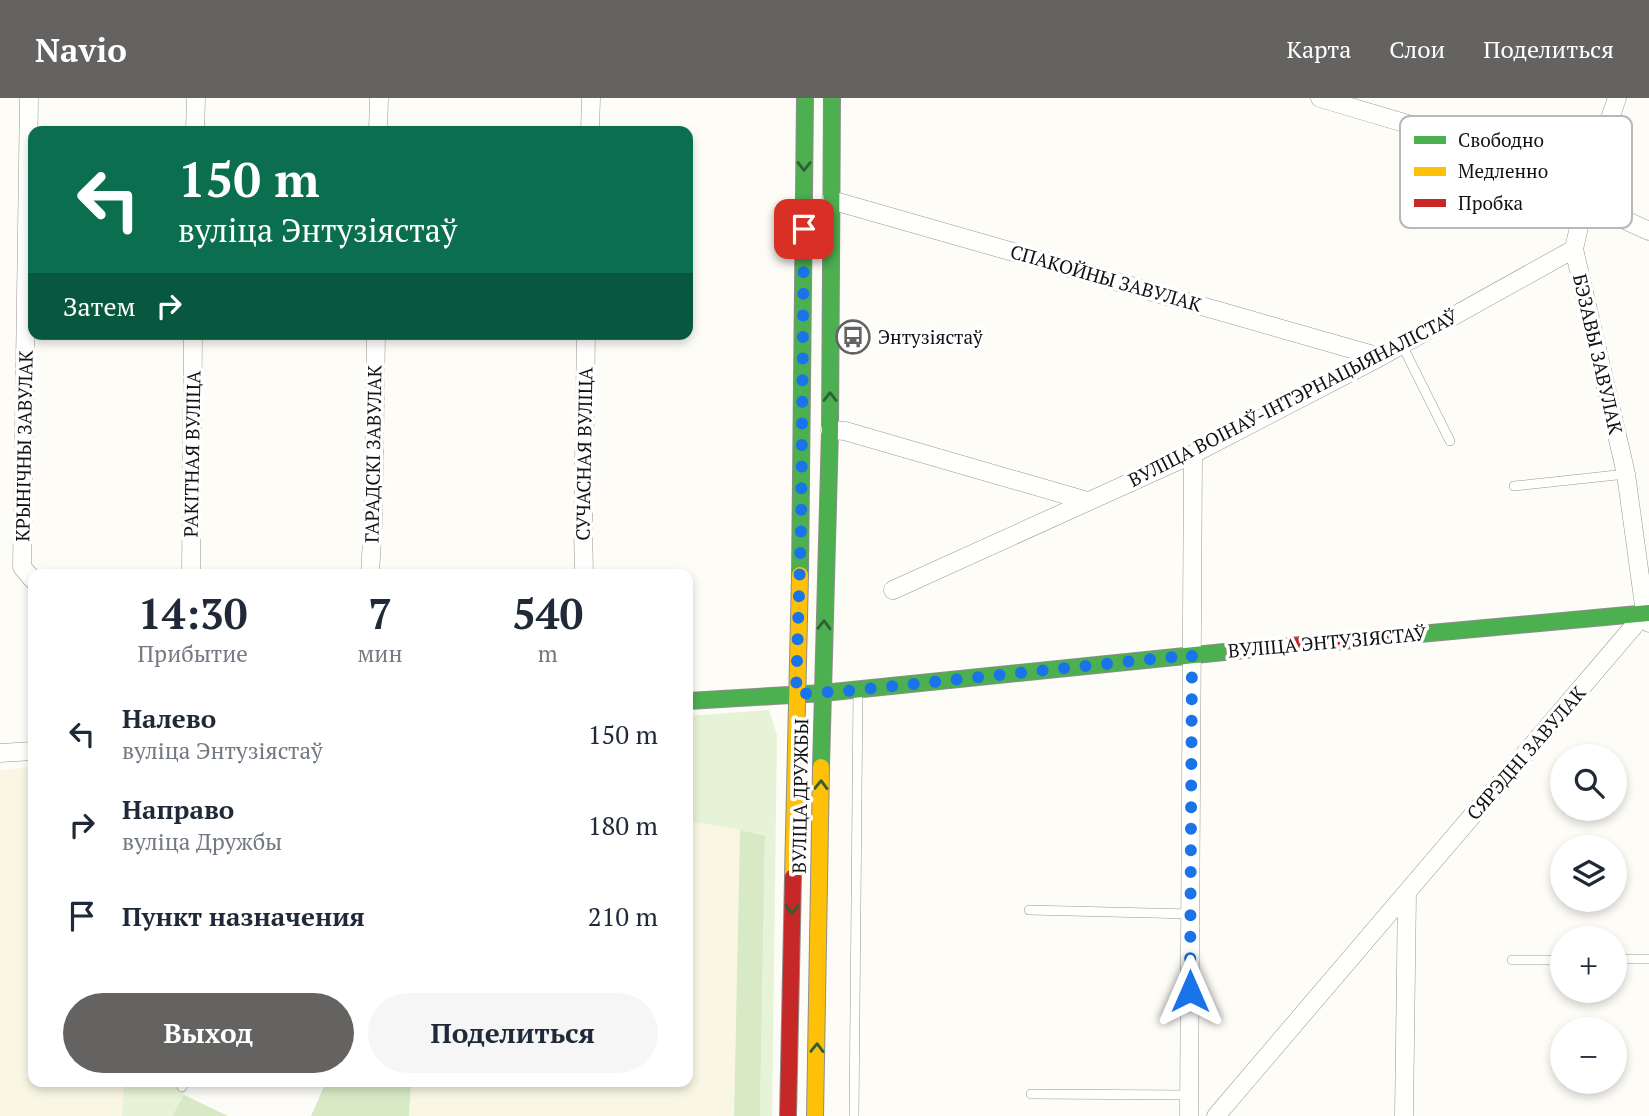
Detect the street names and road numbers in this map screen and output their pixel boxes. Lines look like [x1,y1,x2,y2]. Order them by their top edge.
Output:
street label: СПАКОЙНЫ ЗАВУЛАК [1008,238,1205,317]
street label: БЭЗАВЫ ЗАВУЛАК [1568,271,1629,437]
street label: ВУЛІЦА ВОІНАЎ-ІНТЭРНАЦЫЯНАЛІСТАЎ [1124,303,1462,492]
street label: КРЫНІЧНЫ ЗАВУЛАК [9,349,38,542]
street label: ГАРАДСКІ ЗАВУЛАК [358,364,387,543]
street label: СУЧАСНАЯ ВУЛІЦА [569,367,598,541]
street label: РАКІТНАЯ ВУЛІЦА [178,370,205,538]
street label: ВУЛІЦА ЭНТУЗІЯСТАЎ [1227,620,1428,663]
street label: СЯРЭДНІ ЗАВУЛАК [1461,680,1591,825]
street label: ВУЛІЦА ДРУЖБЫ [786,718,813,874]

